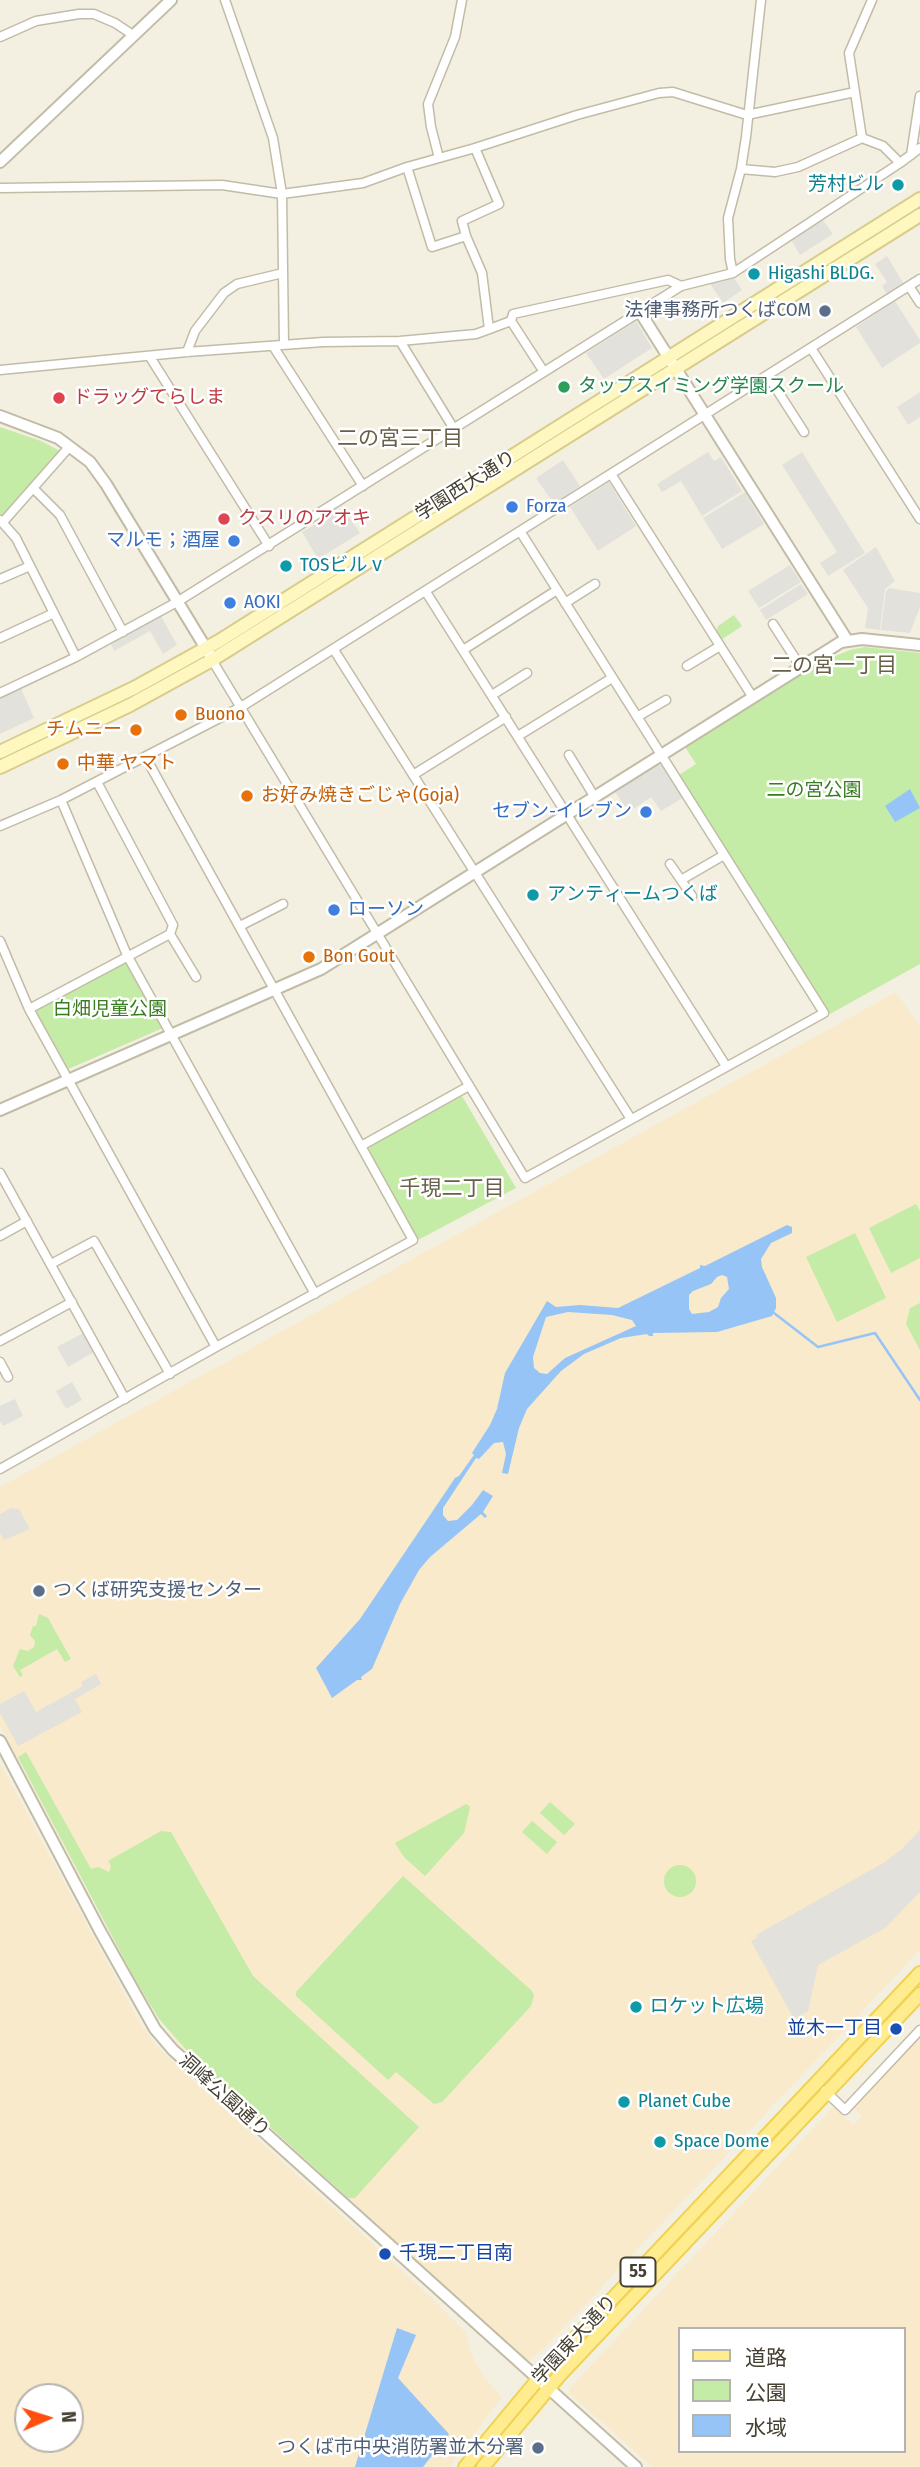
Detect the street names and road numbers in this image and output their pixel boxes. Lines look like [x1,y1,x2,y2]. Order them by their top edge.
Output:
street label: 学園西大通り [412,446,520,526]
street label: 洞峰公園通り [174,2049,274,2143]
road number: 55 [620,2258,656,2286]
street label: 学園東大通り [528,2291,622,2389]

